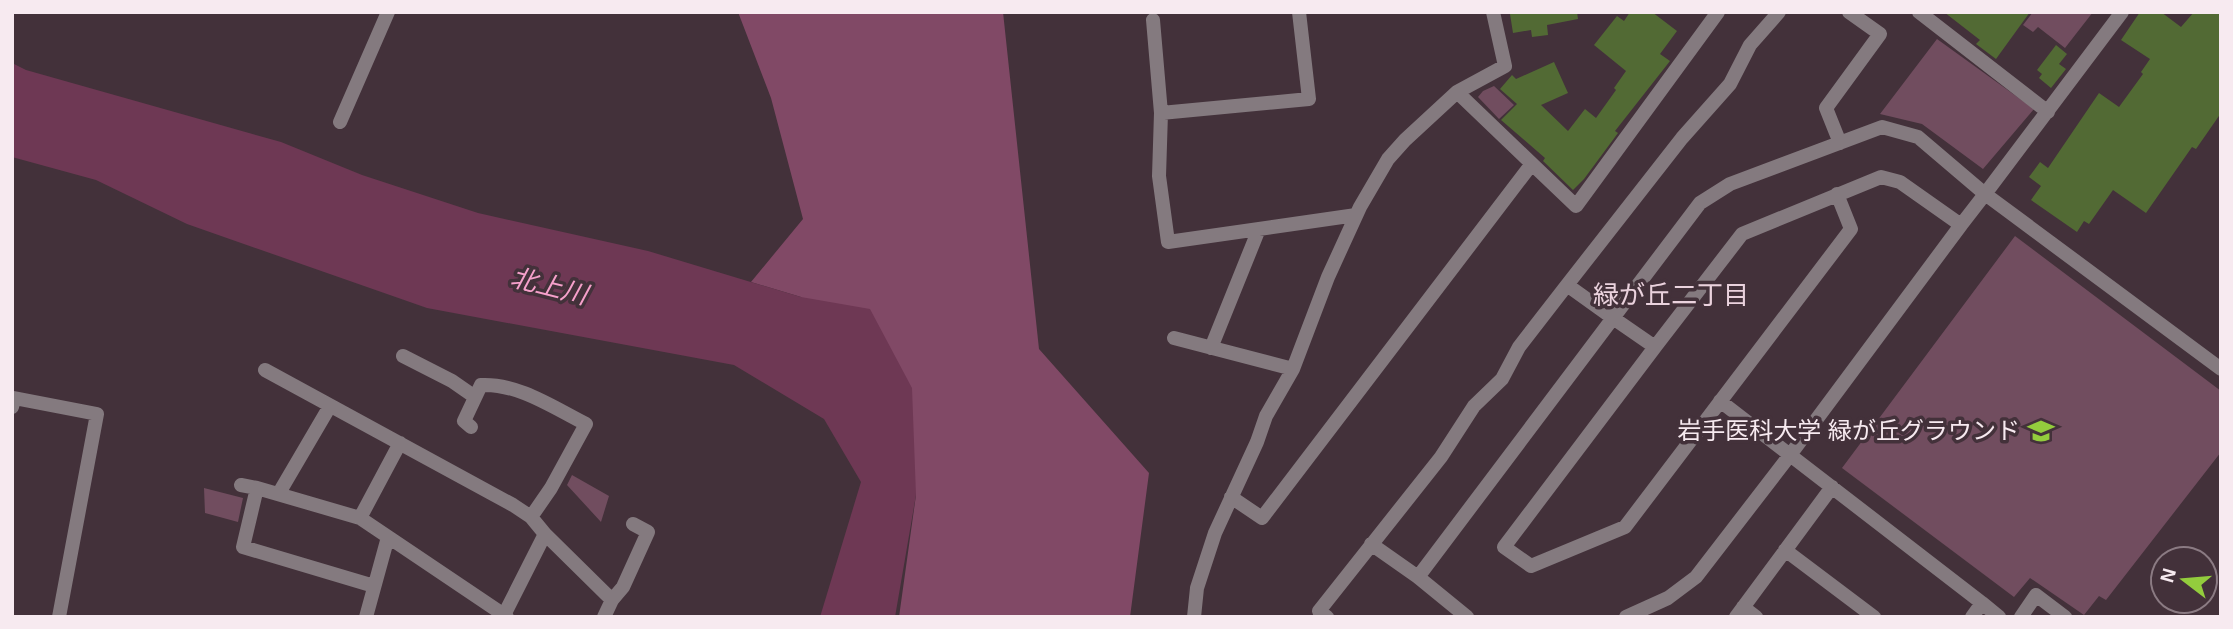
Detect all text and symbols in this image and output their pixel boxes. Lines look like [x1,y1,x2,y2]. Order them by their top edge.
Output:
water label: 北上川 [508,262,593,311]
district label: 緑が丘二丁目 [1593,280,1749,310]
school or university icon: 岩手医科大学 緑が丘グラウンド [2026,416,2056,446]
place label: 岩手医科大学 緑が丘グラウンド [1677,417,2020,444]
north arrow [2149,545,2219,615]
text: N [2156,566,2180,585]

